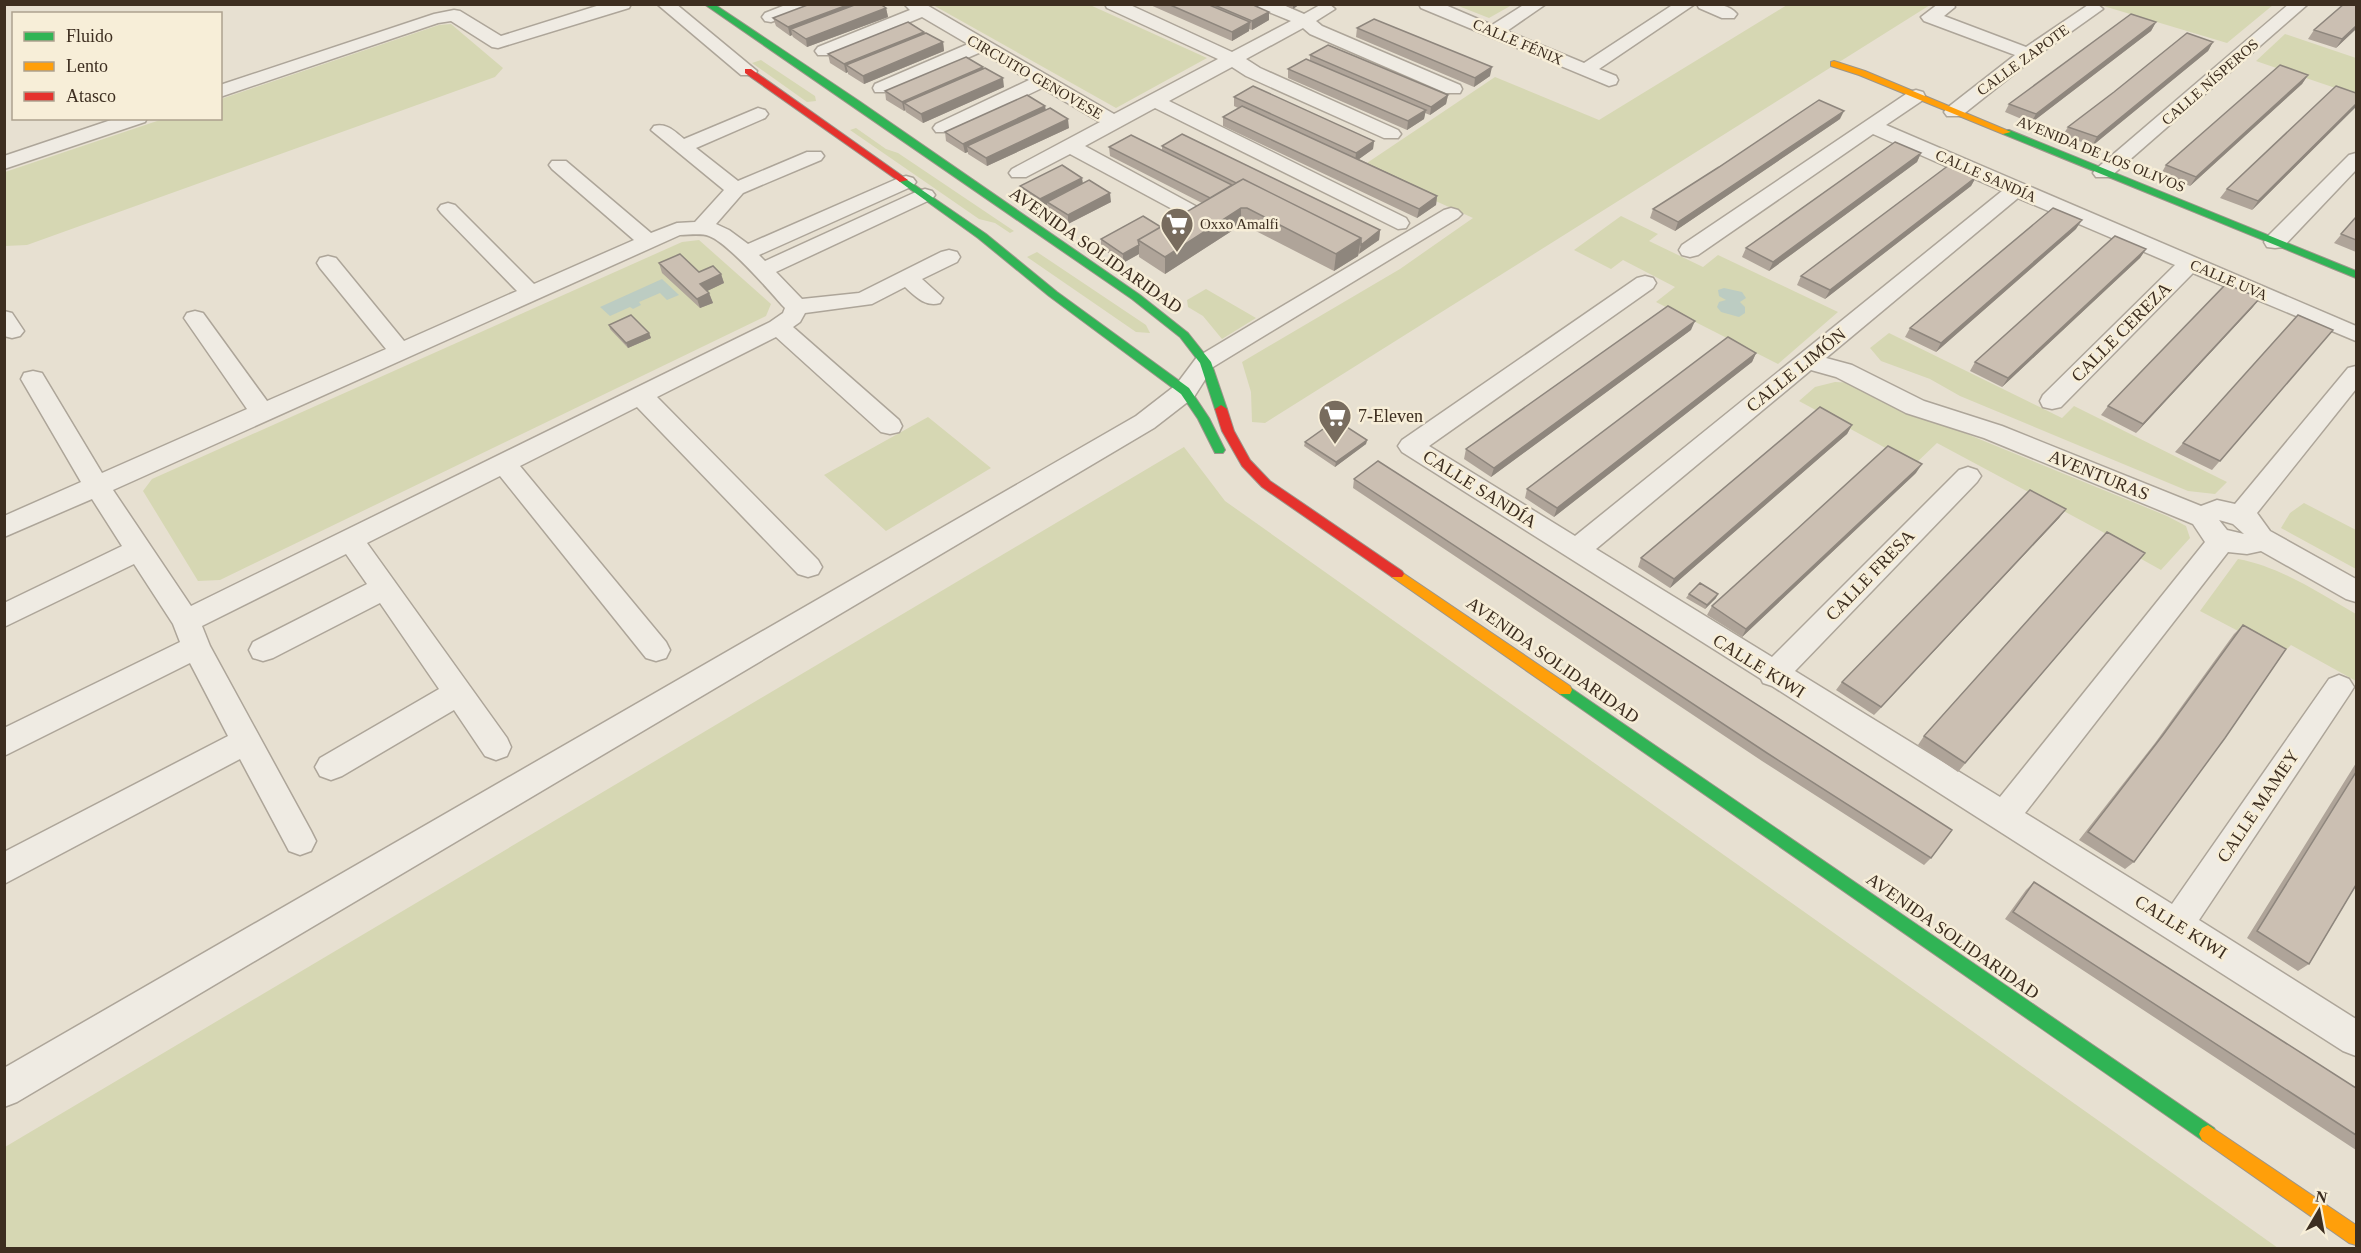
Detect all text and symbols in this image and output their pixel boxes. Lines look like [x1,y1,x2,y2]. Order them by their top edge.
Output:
legend [12,12,222,120]
street label: CALLE FÉNIX [1471,16,1566,68]
street label: CALLE ZAPOTE [1974,21,2072,99]
text: Fluido [66,26,113,46]
street label: CIRCUITO GENOVESE [965,32,1105,122]
street label: CALLE NÍSPEROS [2158,36,2262,128]
text: Lento [66,56,108,76]
text: Atasco [66,86,116,106]
street label: AVENIDA DE LOS OLIVOS [2014,113,2188,195]
street label: CALLE SANDÍA [1933,147,2039,205]
street label: AVENIDA SOLIDARIDAD [1006,183,1186,317]
supermarket icon: Oxxo Amalfi [1159,206,1195,253]
place label: Oxxo Amalfi [1200,216,1279,232]
street label: CALLE UVA [2188,256,2270,304]
street label: CALLE CEREZA [2067,278,2175,386]
street label: CALLE LIMÓN [1742,323,1849,416]
supermarket icon: 7-Eleven [1317,398,1353,445]
place label: 7-Eleven [1358,406,1423,426]
street label: CALLE SANDÍA [1419,445,1541,532]
street label: AVENTURAS [2046,446,2152,504]
street label: CALLE FRESA [1822,525,1918,625]
street label: AVENIDA SOLIDARIDAD [1463,593,1643,727]
street label: CALLE KIWI [1709,630,1809,702]
street label: CALLE MAMEY [2213,746,2303,866]
street label: AVENIDA SOLIDARIDAD [1863,869,2043,1003]
street label: CALLE KIWI [2131,891,2231,963]
north arrow [2289,1181,2349,1241]
text: N [2314,1187,2329,1206]

